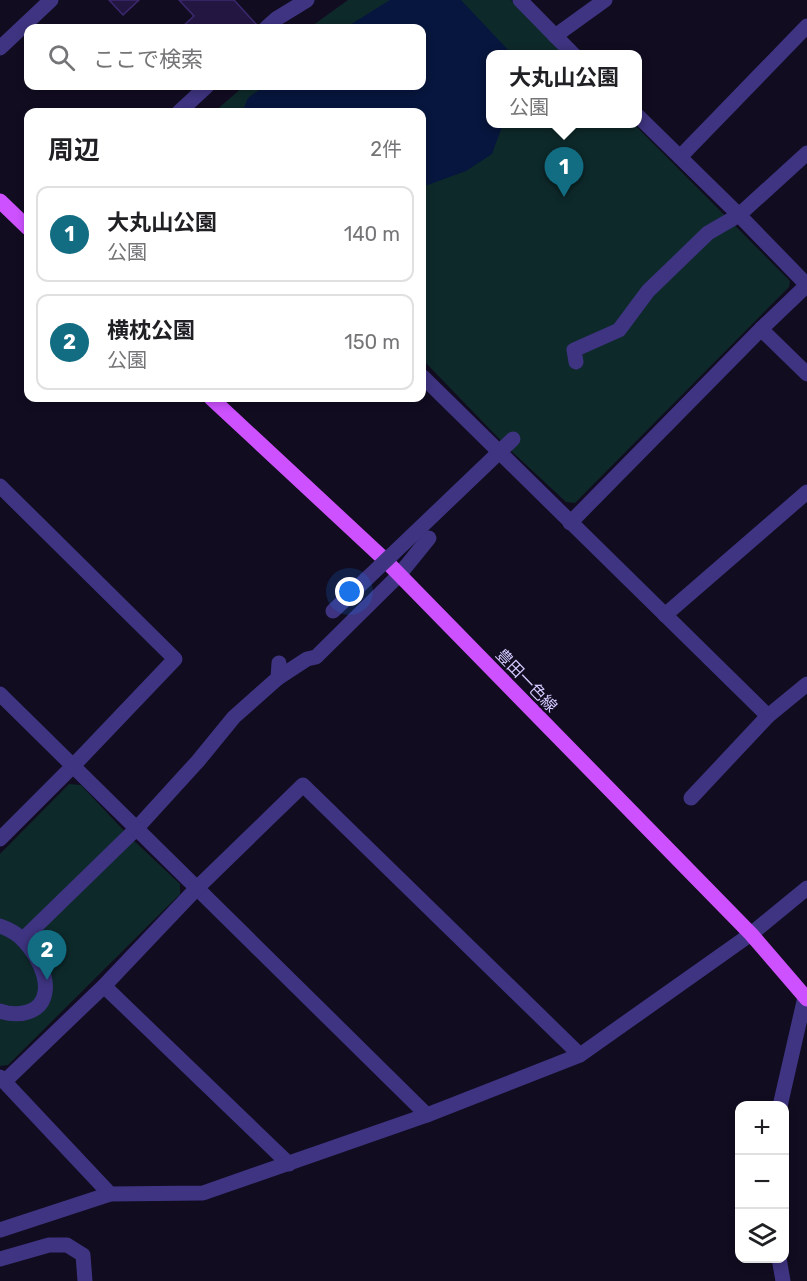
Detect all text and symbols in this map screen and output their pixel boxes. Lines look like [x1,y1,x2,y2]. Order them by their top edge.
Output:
search box [24,24,426,90]
icon: search [45,41,78,74]
text: ここで検索 [93,46,203,73]
popup [486,50,642,128]
text: 大丸山公園 [509,64,619,91]
text: 公園 [509,95,549,119]
text: 周辺 [48,135,100,166]
text: 2件 [370,137,402,161]
pin: 1 [544,148,584,197]
text: 大丸山公園 [107,209,217,236]
text: 1 [65,222,74,246]
text: 140 m [344,222,400,246]
text: 公園 [107,240,147,264]
text: 横枕公園 [107,317,195,344]
text: 2 [63,330,76,354]
text: 150 m [344,330,400,354]
text: 公園 [107,348,147,372]
your location [335,577,364,606]
street label: 豊田一色線 [492,645,561,716]
pin: 2 [28,930,66,980]
map controls [735,1101,789,1263]
button: + [735,1101,789,1155]
button: − [735,1155,789,1209]
button: layers [735,1209,789,1263]

